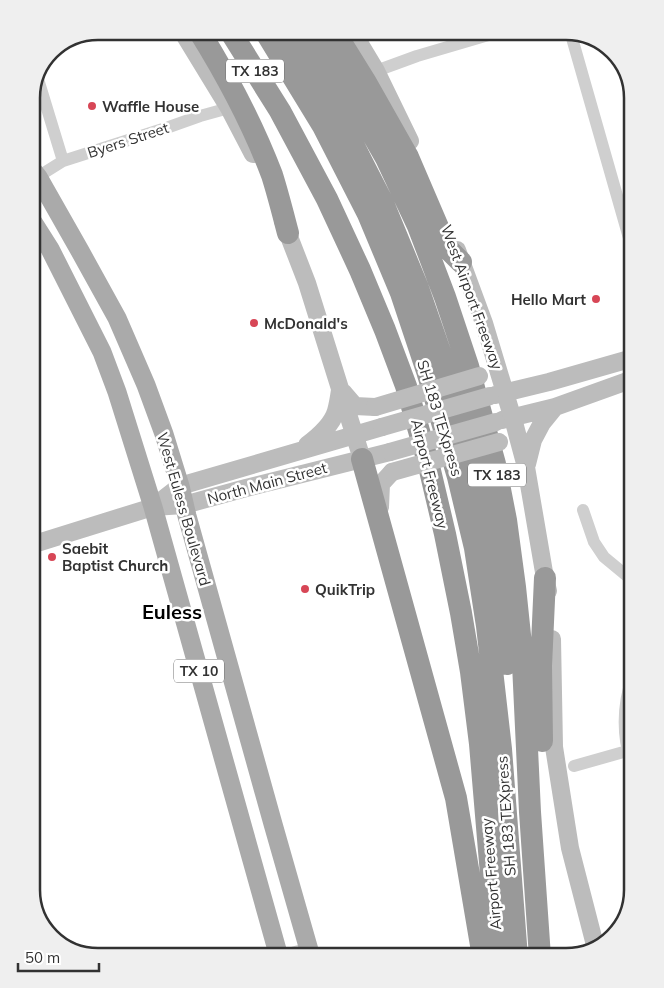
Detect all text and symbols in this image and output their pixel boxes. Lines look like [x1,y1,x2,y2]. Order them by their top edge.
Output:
road number: TX 183 [226,59,284,82]
place label: Waffle House [102,97,199,116]
marker: Waffle House [86,100,98,112]
street label: Byers Street [85,118,171,162]
street label: West Airport Freeway [437,222,507,372]
place label: Hello Mart [511,290,586,309]
marker: Hello Mart [590,293,602,305]
place label: McDonald's [264,314,348,333]
marker: McDonald's [248,317,260,329]
street label: SH 183 TEXpress [413,358,467,478]
street label: Airport Freeway [407,417,453,531]
street label: West Euless Boulevard [153,430,215,588]
street label: North Main Street [205,458,329,508]
road number: TX 183 [468,464,526,486]
place label: Saebit Baptist Church [62,539,168,575]
marker: Saebit Baptist Church [46,551,58,563]
place label: QuikTrip [315,580,375,599]
marker: QuikTrip [299,583,311,595]
district label: Euless [142,599,202,624]
road number: TX 10 [174,659,224,682]
street label: SH 183 TEXpress [492,755,520,877]
street label: Airport Freeway [477,817,505,931]
scale bar [18,940,99,972]
text: 50 m [25,948,60,967]

